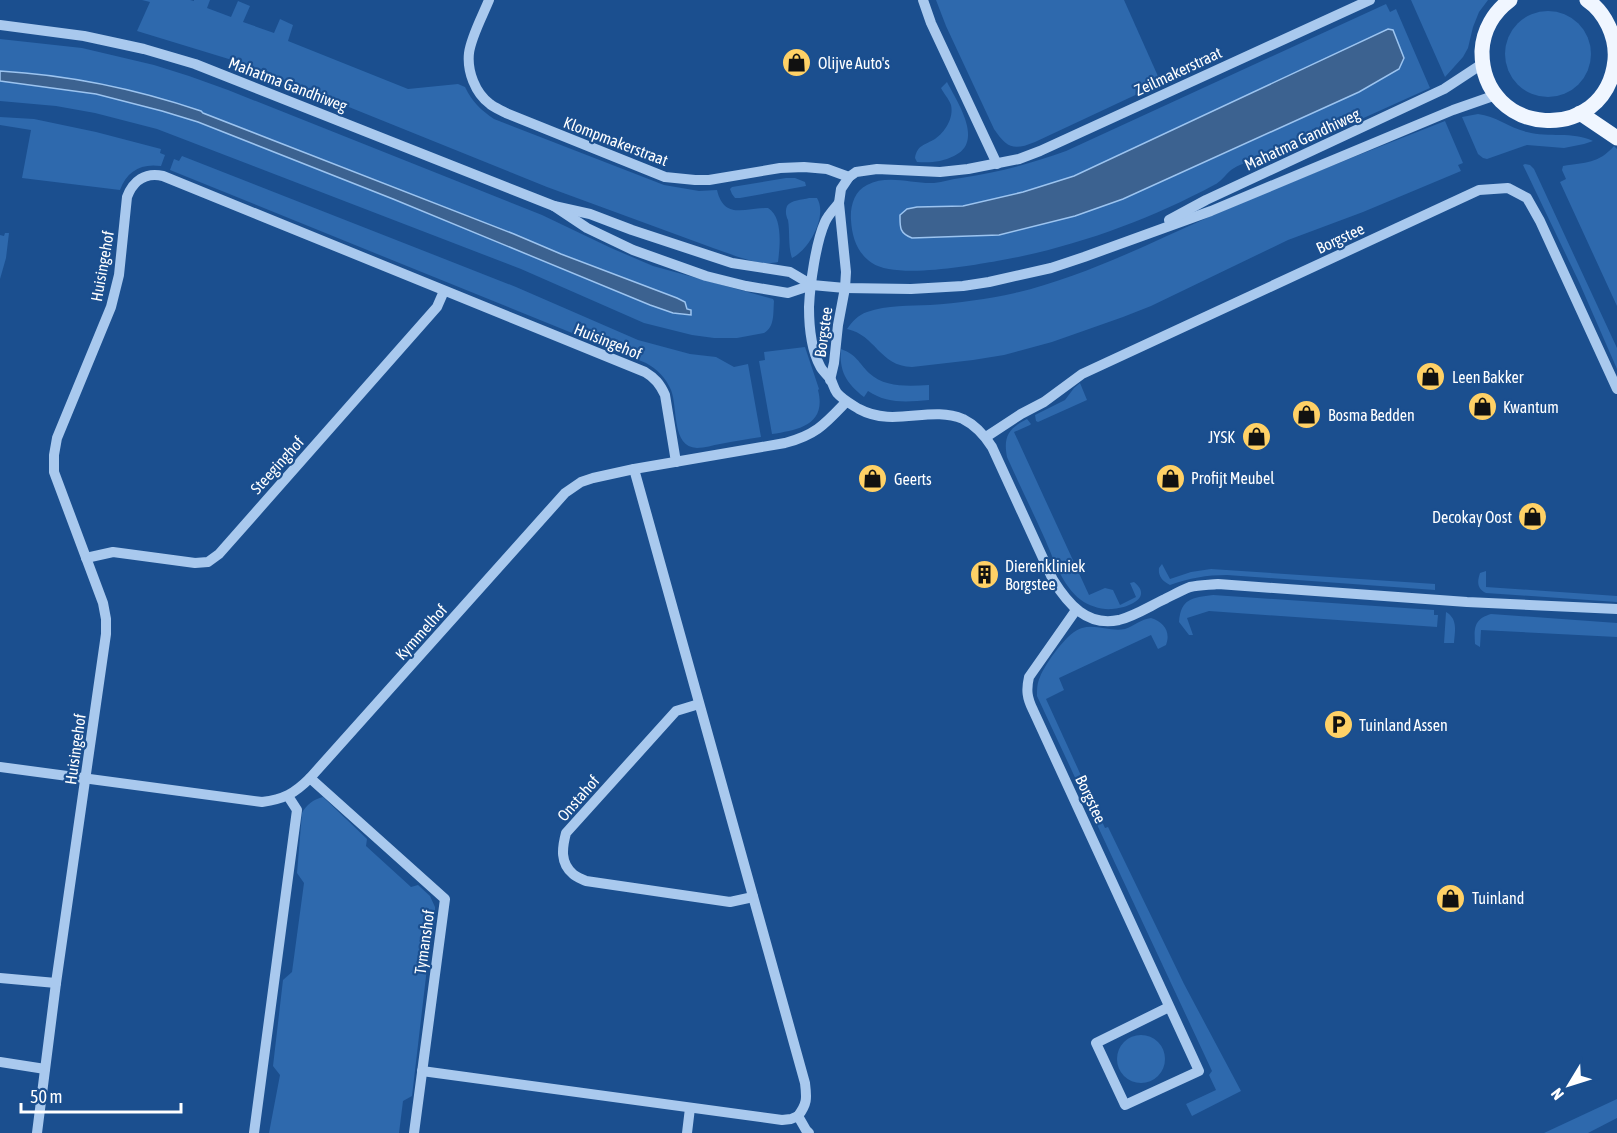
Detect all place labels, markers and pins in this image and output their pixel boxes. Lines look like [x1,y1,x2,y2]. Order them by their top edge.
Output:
shop icon: Olijve Auto's [781,47,813,79]
place label: Olijve Auto's [818,54,890,73]
shop icon: Leen Bakker [1415,361,1447,393]
place label: Leen Bakker [1452,368,1524,386]
shop icon: Kwantum [1466,391,1498,423]
place label: Kwantum [1503,398,1559,416]
shop icon: Bosma Bedden [1291,399,1323,431]
place label: Bosma Bedden [1328,406,1415,424]
shop icon: JYSK [1240,421,1272,453]
place label: JYSK [1208,428,1235,446]
shop icon: Profijt Meubel [1154,462,1186,494]
shop icon: Geerts [857,463,889,495]
place label: Profijt Meubel [1191,469,1275,488]
place label: Geerts [894,470,932,488]
shop icon: Decokay Oost [1517,501,1549,533]
place label: Decokay Oost [1432,508,1512,527]
place label: Dierenkliniek Borgstee [1005,557,1085,594]
building icon: Dierenkliniek Borgstee [968,559,1000,591]
parking icon: Tuinland Assen [1322,709,1354,741]
place label: Tuinland Assen [1359,716,1448,734]
shop icon: Tuinland [1435,882,1467,914]
place label: Tuinland [1472,889,1524,907]

